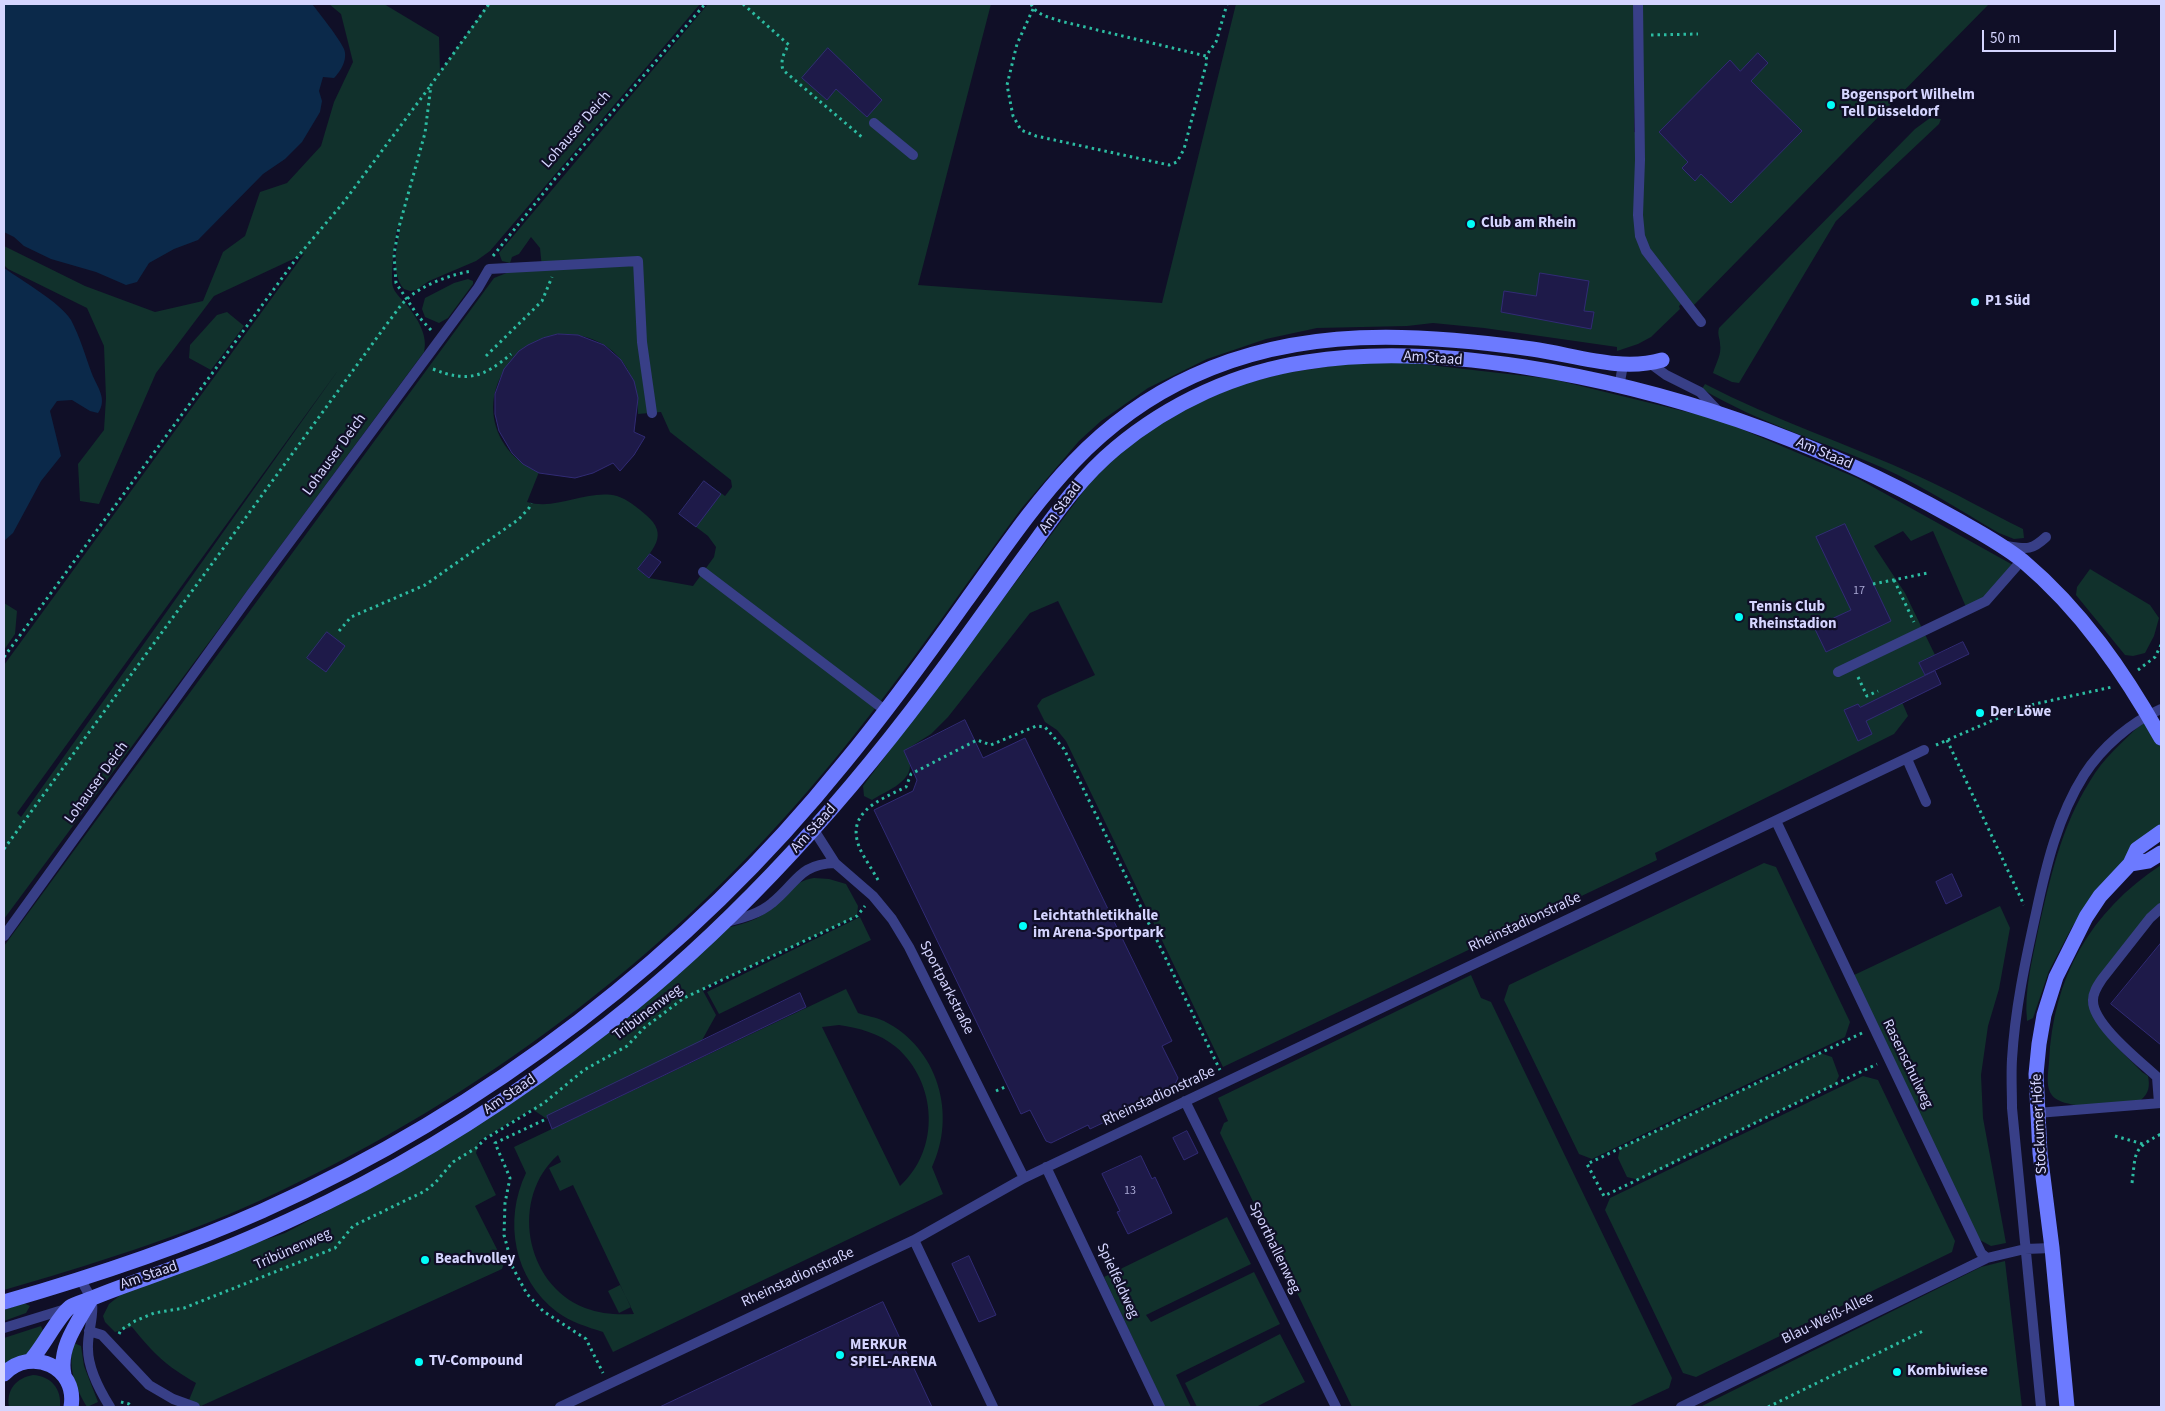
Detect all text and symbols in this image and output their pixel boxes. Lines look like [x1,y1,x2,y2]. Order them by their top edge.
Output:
scale bar [1985,20,2119,52]
text: 50 m [1990,28,2020,49]
place label: Bogensport Wilhelm Tell Düsseldorf [1841,87,1975,122]
street label: Lohauser Deich [539,88,615,172]
marker: Bogensport Wilhelm Tell Düsseldorf [1825,99,1837,111]
place label: Club am Rhein [1481,215,1576,233]
marker: Club am Rhein [1465,218,1477,230]
place label: P1 Süd [1985,293,2030,311]
marker: P1 Süd [1969,296,1981,308]
street label: Am Staad [1403,348,1463,370]
street label: Lohauser Deich [299,411,371,499]
street label: Am Staad [1793,434,1855,474]
street label: Am Staad [1036,479,1086,537]
house number: 17 [1853,584,1865,598]
place label: Tennis Club Rheinstadion [1749,599,1837,634]
marker: Tennis Club Rheinstadion [1733,611,1745,623]
place label: Der Löwe [1990,704,2051,722]
marker: Der Löwe [1974,707,1986,719]
street label: Lohauser Deich [61,739,133,827]
street label: Am Staad [787,801,841,857]
street label: Rheinstadionstraße [1466,889,1584,957]
place label: Leichtathletikhalle im Arena-Sportpark [1033,908,1164,943]
marker: Leichtathletikhalle im Arena-Sportpark [1017,920,1029,932]
street label: Sportparkstraße [915,938,977,1038]
street label: Tribünenweg [610,981,686,1045]
street label: Rasenschulweg [1878,1017,1936,1111]
street label: Rheinstadionstraße [1100,1063,1218,1131]
street label: Am Staad [480,1071,540,1119]
street label: Stockumer Höfe [2028,1073,2052,1175]
house number: 13 [1124,1184,1136,1198]
street label: Sporthallenweg [1244,1199,1304,1297]
street label: Tribünenweg [252,1225,334,1275]
street label: Spielfeldweg [1092,1241,1142,1321]
street label: Rheinstadionstraße [739,1244,857,1312]
place label: Beachvolley [435,1251,515,1269]
marker: Beachvolley [419,1254,431,1266]
street label: Am Staad [118,1258,180,1294]
street label: Blau-Weiß-Allee [1779,1289,1877,1349]
place label: MERKUR SPIEL-ARENA [850,1337,937,1372]
marker: MERKUR SPIEL-ARENA [834,1349,846,1361]
place label: TV-Compound [429,1353,523,1371]
marker: TV-Compound [413,1356,425,1368]
place label: Kombiwiese [1907,1363,1988,1381]
marker: Kombiwiese [1891,1366,1903,1378]

